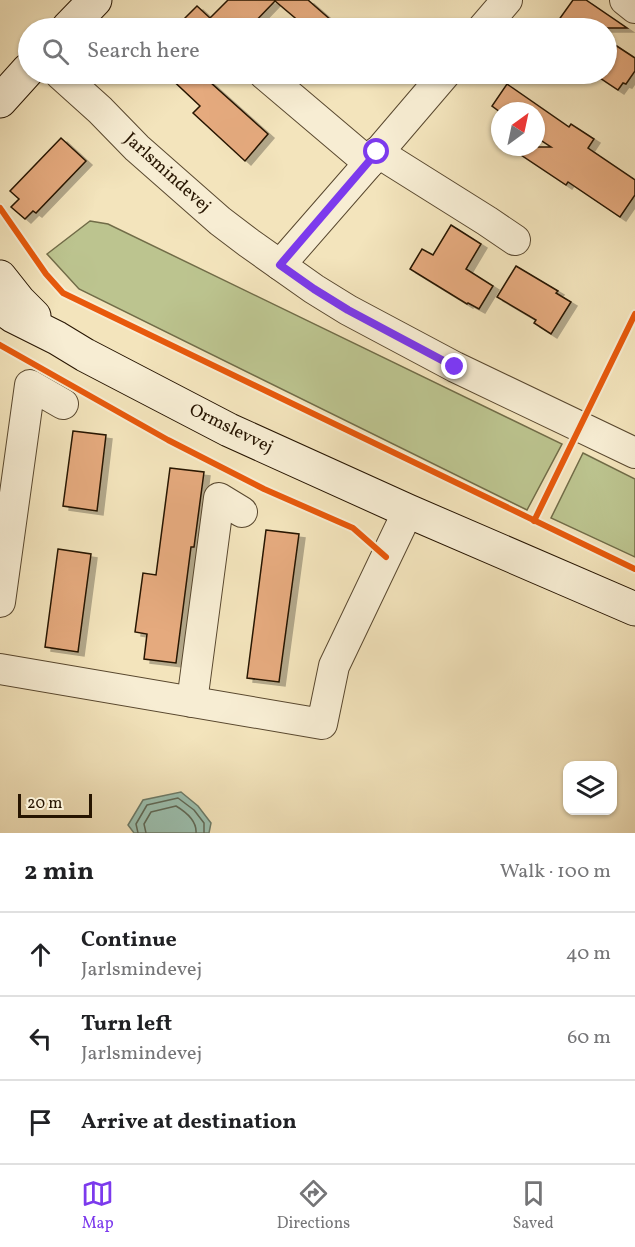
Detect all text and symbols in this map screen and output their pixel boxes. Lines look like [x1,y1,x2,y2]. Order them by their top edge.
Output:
search box [18,18,617,84]
icon: search [39,35,72,68]
text: Search here [87,36,200,67]
north arrow [491,102,545,156]
street label: Jarlsmindevej [118,127,216,219]
route start [363,138,389,164]
route end [441,353,467,379]
street label: Ormslevvej [185,398,277,460]
map controls [563,761,617,815]
button: layers [563,761,617,815]
scale bar [18,791,92,818]
text: 20 m [27,793,62,815]
text: 2 min [24,854,94,890]
text: Walk · 100 m [500,858,611,886]
text: Continue [81,925,177,956]
icon: ahead [24,938,57,971]
text: 40 m [566,940,611,968]
text: Jarlsmindevej [81,956,202,984]
text: Turn left [81,1009,172,1040]
icon: left [24,1022,57,1055]
text: 60 m [567,1024,611,1052]
text: Jarlsmindevej [81,1040,202,1068]
icon: arrive [24,1106,57,1139]
text: Arrive at destination [81,1107,297,1138]
tab: Map [81,1177,114,1235]
tab: Directions [277,1177,350,1235]
tab: Saved [513,1177,554,1235]

